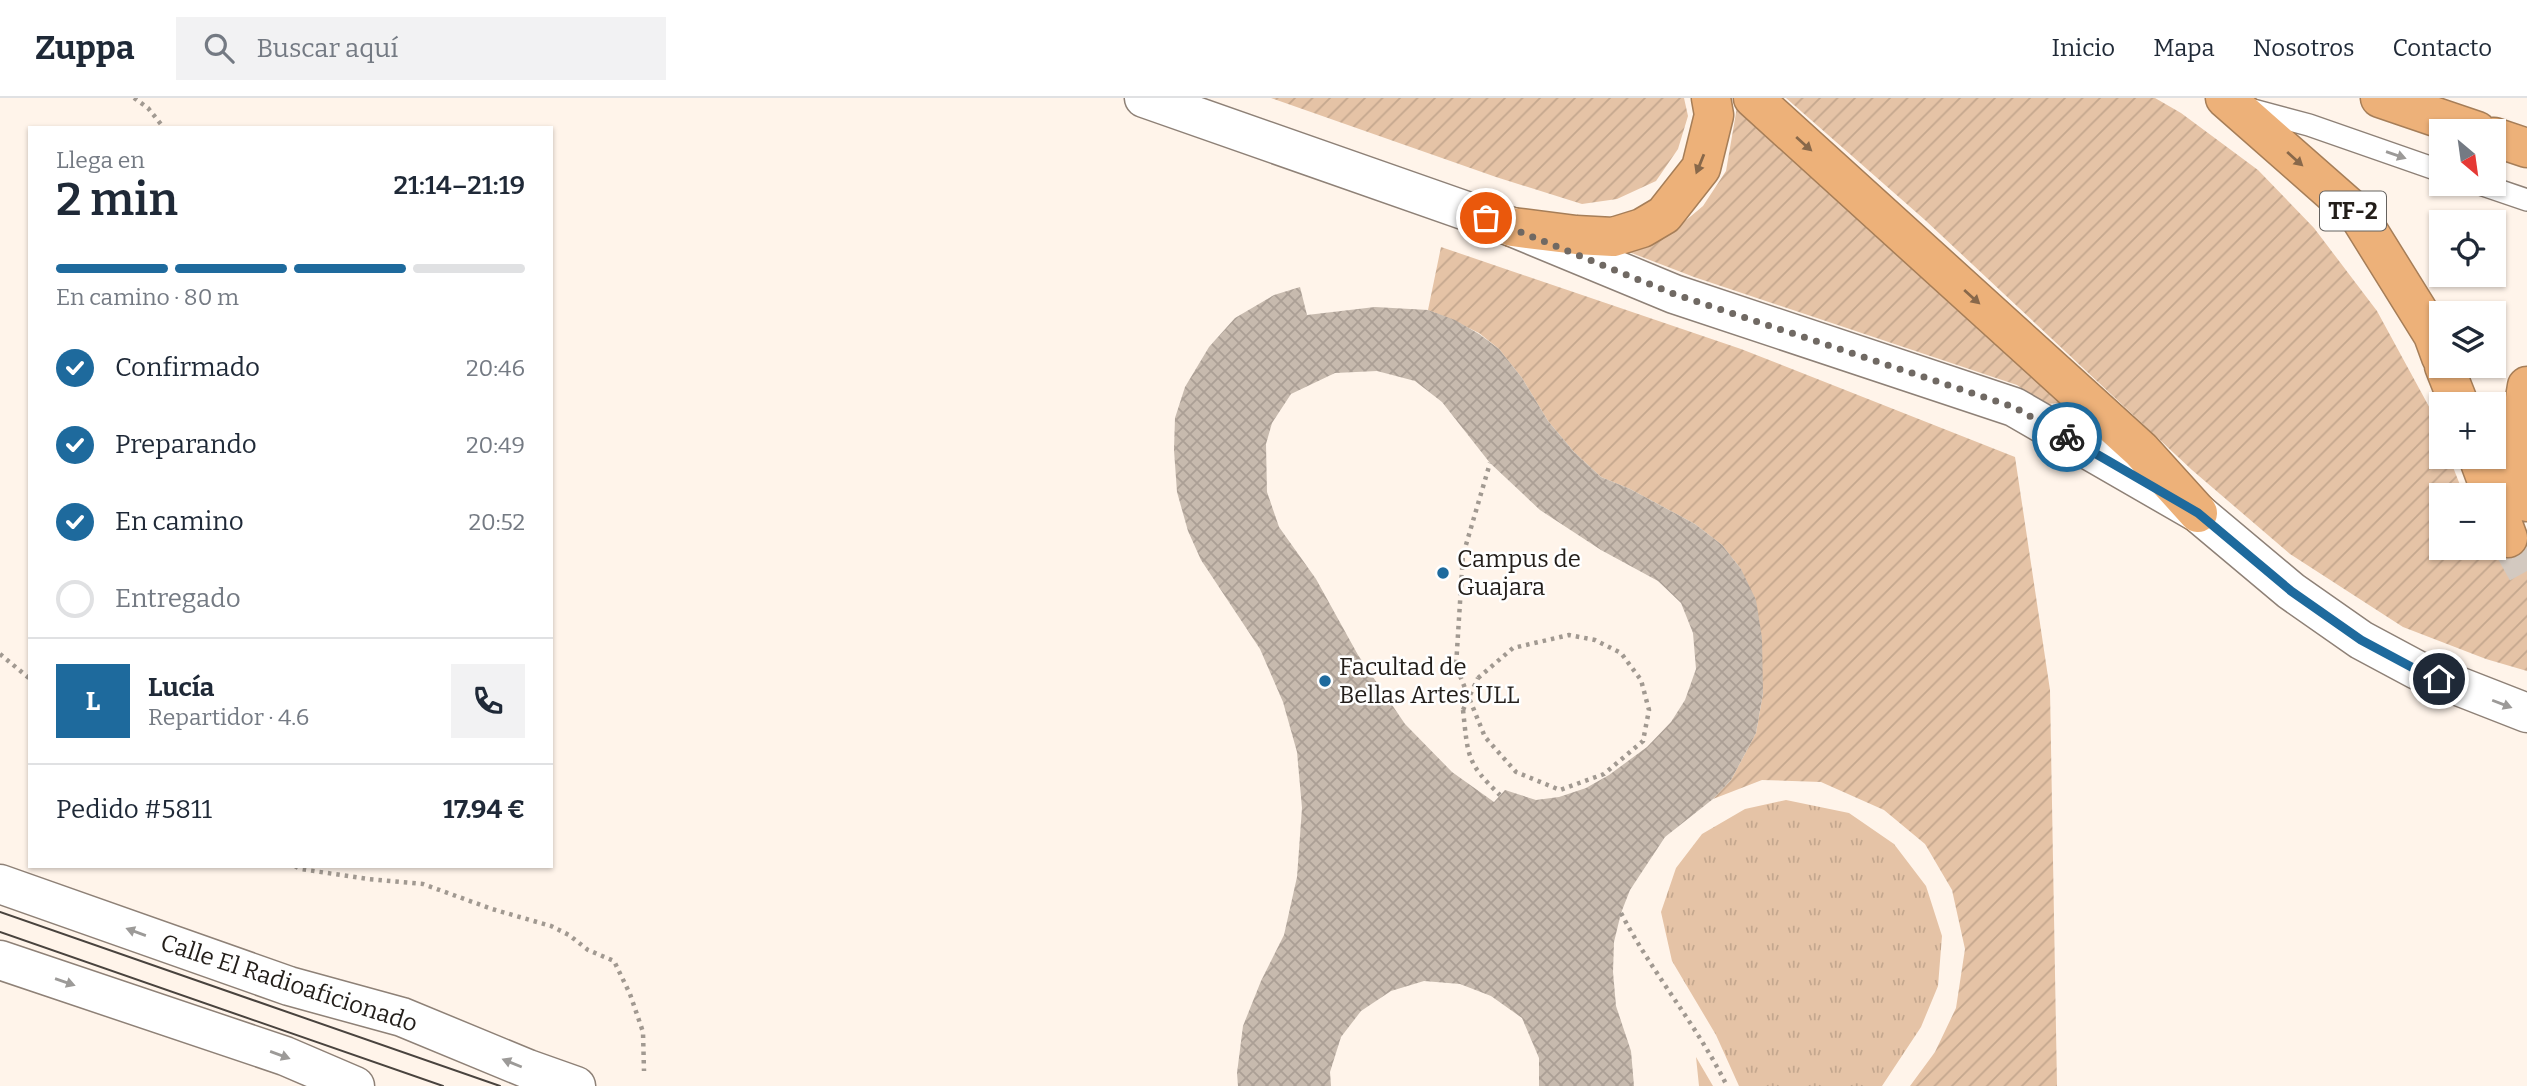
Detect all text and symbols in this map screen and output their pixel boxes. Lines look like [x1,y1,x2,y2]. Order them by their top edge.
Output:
search box [176,17,666,80]
text: Zuppa [35,28,134,68]
icon: search [200,29,238,67]
text: Buscar aquí [256,33,398,64]
text: Inicio [2051,34,2115,62]
text: Mapa [2153,34,2215,62]
text: Nosotros [2253,34,2354,62]
text: Contacto [2392,34,2492,62]
north arrow [2429,119,2506,196]
map controls [2429,119,2506,560]
one-way arrow [1795,136,1813,152]
text: Llega en [56,146,145,174]
one-way arrow [2385,150,2406,161]
one-way arrow [2286,151,2304,167]
one-way arrow [1694,153,1705,174]
text: 21:14–21:19 [394,170,525,201]
text: 2 min [56,172,178,227]
pin [1456,188,1516,248]
road number: TF-2 [2320,192,2386,230]
icon: bag [1467,199,1505,237]
button: locate [2429,210,2506,287]
text: En camino · 80 m [56,283,239,311]
one-way arrow [1963,289,1981,305]
button: layers [2429,301,2506,378]
icon: check [56,349,94,387]
text: Confirmado [115,352,260,383]
text: 20:46 [466,354,525,382]
button: + [2429,392,2506,469]
courier [2032,402,2102,472]
icon: bike [2048,418,2086,456]
icon: check [56,426,94,464]
text: Preparando [115,429,257,460]
text: 20:49 [466,431,525,459]
button: − [2429,483,2506,560]
icon: check [56,503,94,541]
text: En camino [115,506,244,537]
text: 20:52 [468,508,525,536]
place label: Campus de Guajara [1457,545,1581,601]
marker: Campus de Guajara [1435,565,1451,581]
text: Entregado [115,583,241,614]
pin [2409,649,2469,709]
place label: Facultad de Bellas Artes ULL [1339,653,1519,709]
icon: home [2420,660,2458,698]
button: phone [451,664,525,738]
text: Lucía [148,672,214,703]
marker: Facultad de Bellas Artes ULL [1317,673,1333,689]
text: L [86,686,100,717]
one-way arrow [2492,698,2513,709]
text: Repartidor · 4.6 [148,703,309,731]
text: Pedido #5811 [56,794,212,825]
text: 17.94 € [443,794,525,825]
one-way arrow [125,926,146,937]
street label: Calle El Radioaficionado [157,928,421,1038]
one-way arrow [54,977,75,988]
one-way arrow [270,1050,291,1061]
one-way arrow [502,1057,522,1069]

